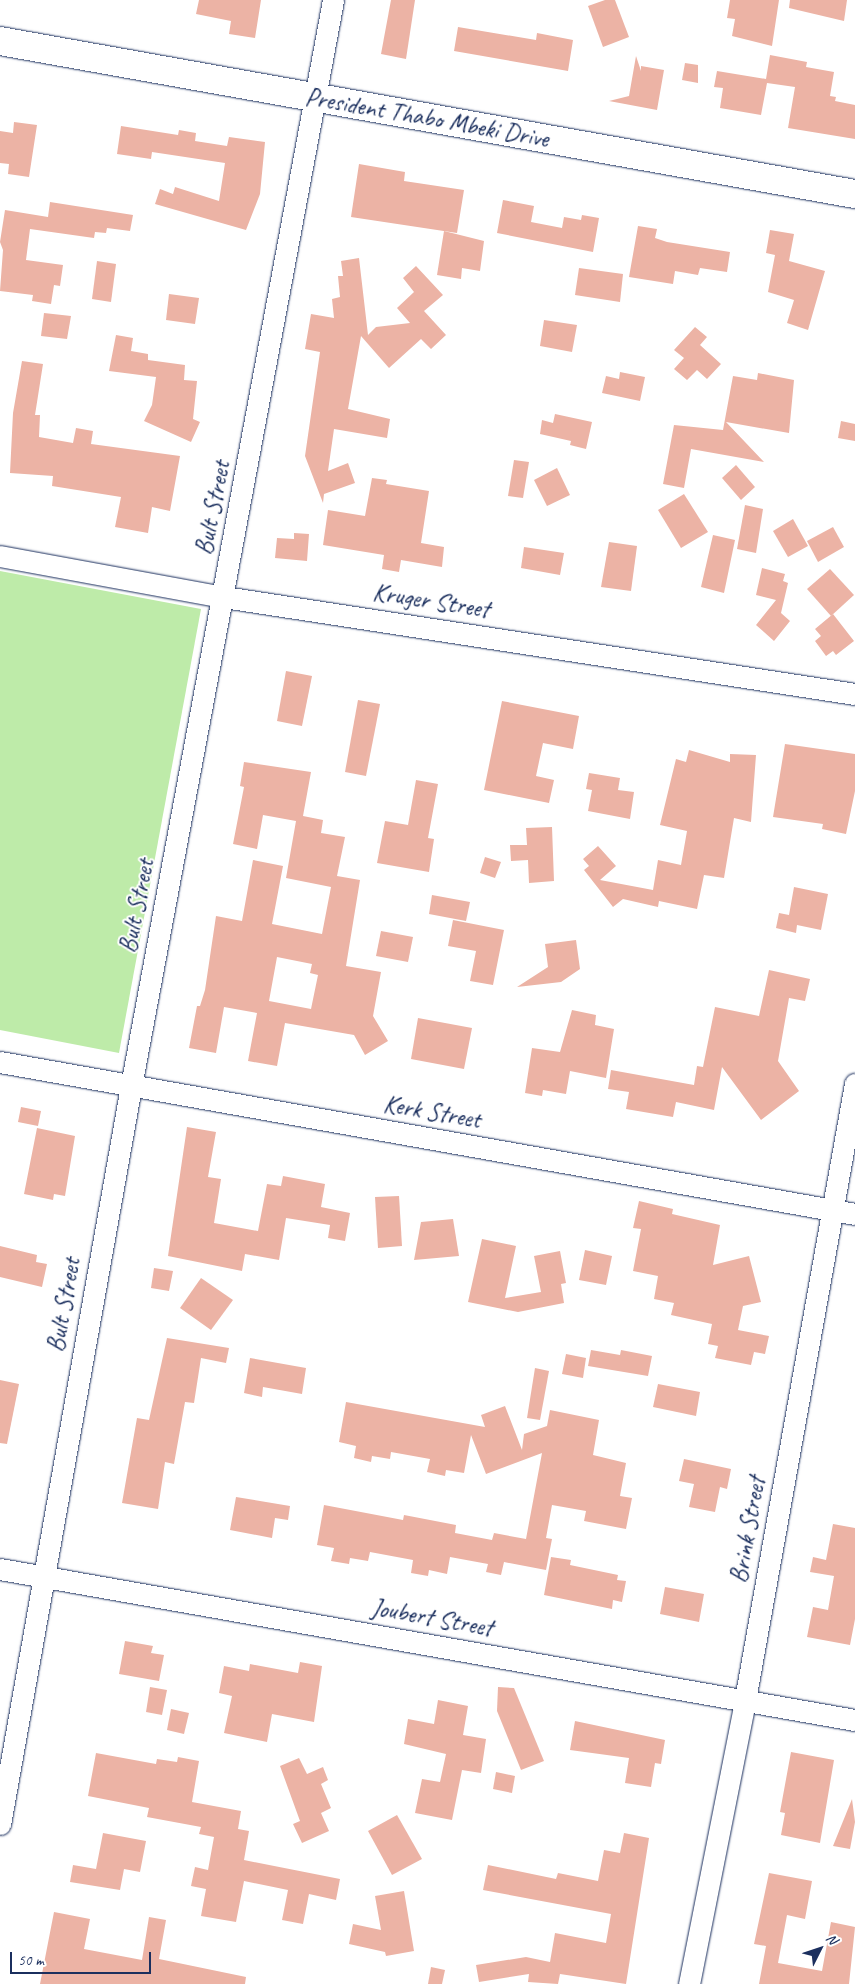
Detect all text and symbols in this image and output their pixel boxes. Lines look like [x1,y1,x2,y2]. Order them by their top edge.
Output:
street label: President Thabo Mbeki Drive [302,82,552,154]
street label: Bult Street [189,458,237,558]
street label: Kruger Street [371,577,491,625]
street label: Bult Street [113,856,161,956]
street label: Kerk Street [381,1089,483,1135]
street label: Bult Street [41,1255,87,1355]
street label: Brink Street [724,1474,772,1586]
street label: Joubert Street [369,1593,495,1643]
north arrow [795,1924,845,1974]
text: N [822,1930,841,1948]
scale bar [12,1942,154,1974]
text: 50 m [18,1951,44,1970]

